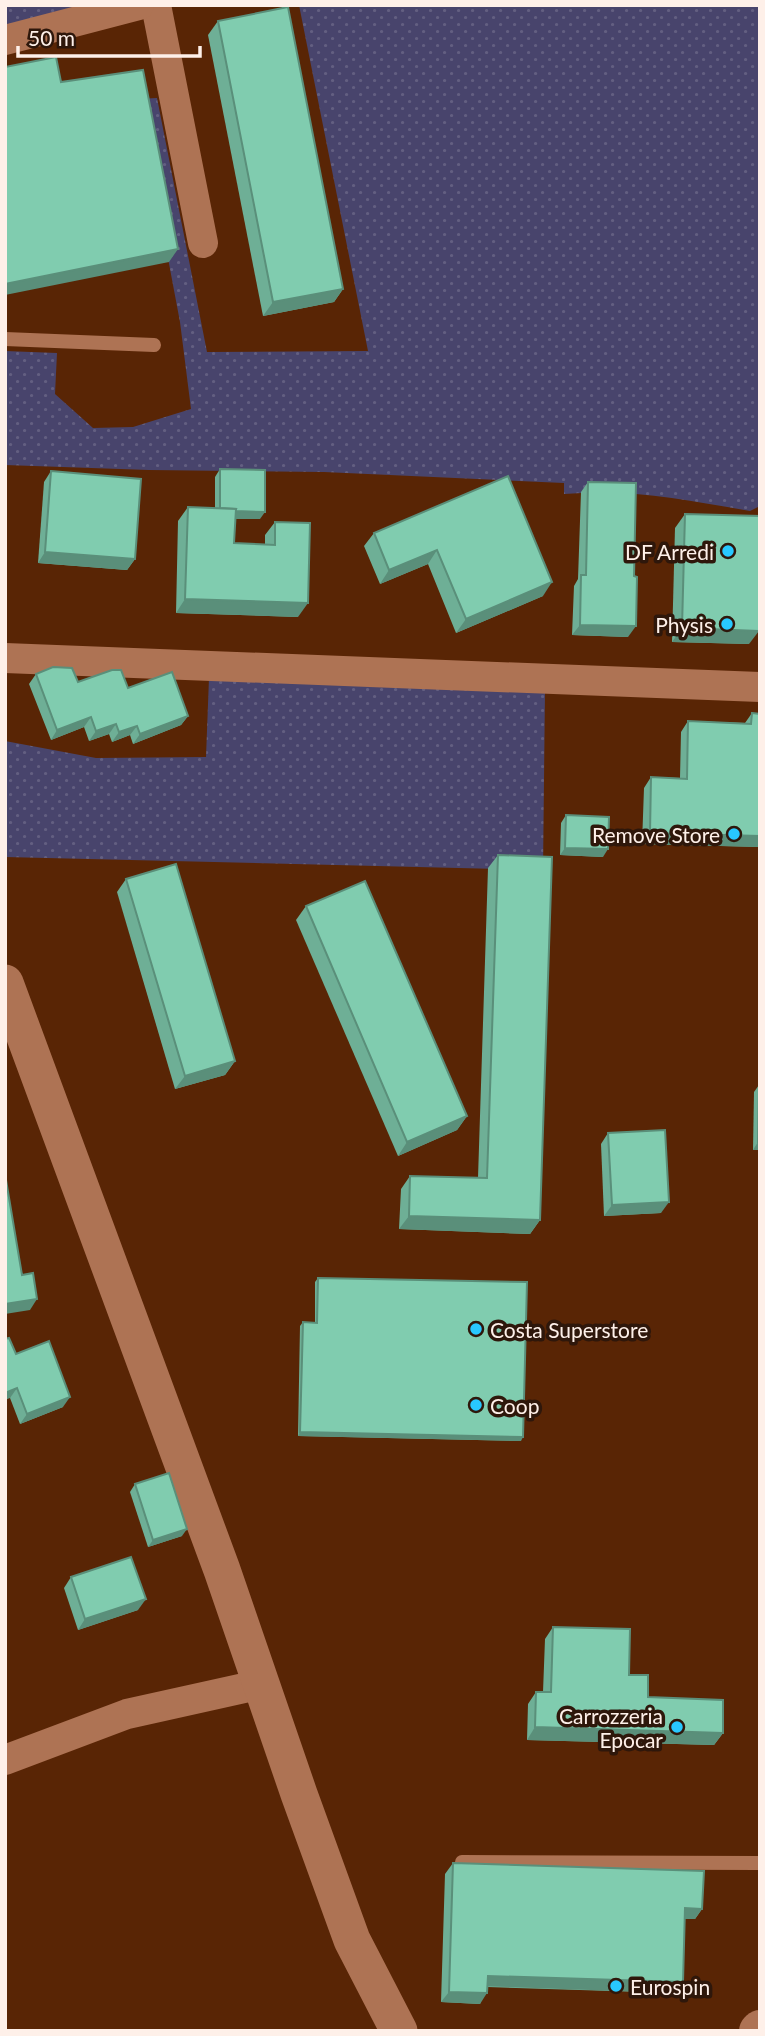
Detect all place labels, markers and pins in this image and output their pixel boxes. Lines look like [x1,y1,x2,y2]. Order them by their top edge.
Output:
place label: DF Arredi [625,539,714,564]
marker: DF Arredi [720,543,736,559]
place label: Physis [655,612,713,637]
marker: Physis [719,616,735,632]
place label: Remove Store [592,822,720,847]
marker: Remove Store [726,826,742,842]
place label: Costa Superstore [490,1317,648,1342]
marker: Costa Superstore [468,1321,484,1337]
place label: Coop [490,1393,539,1418]
marker: Coop [468,1397,484,1413]
place label: Carrozzeria Epocar [559,1703,663,1752]
marker: Carrozzeria Epocar [669,1719,685,1735]
place label: Eurospin [630,1974,710,1999]
marker: Eurospin [608,1978,624,1994]

